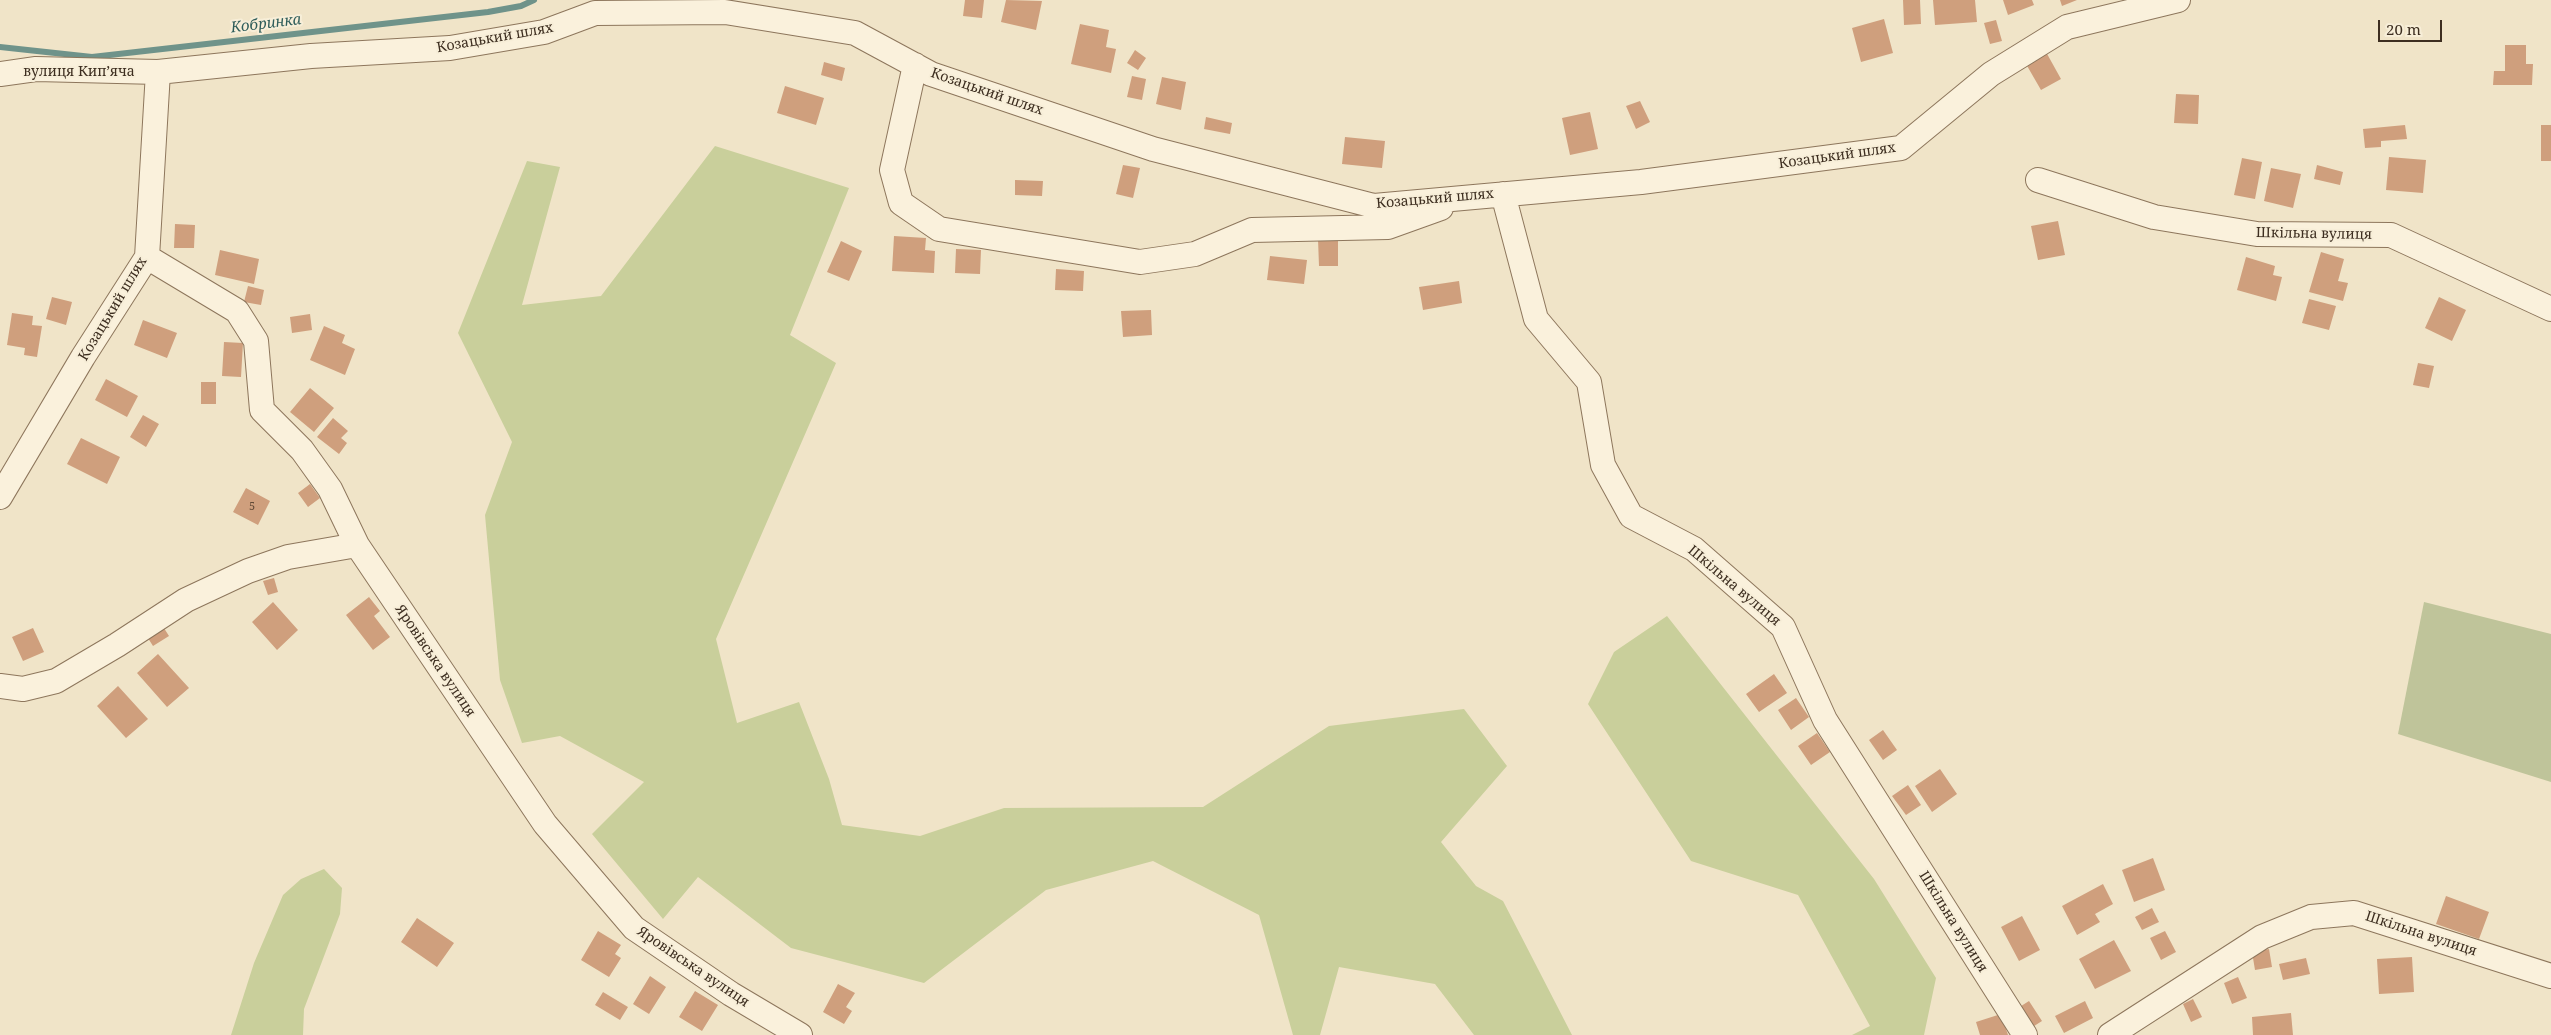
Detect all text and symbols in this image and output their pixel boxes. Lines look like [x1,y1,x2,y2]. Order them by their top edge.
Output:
scale bar [2381,10,2445,42]
water label: Кобринка [230,11,302,37]
street label: Козацький шлях [435,19,555,57]
text: 20 m [2386,19,2421,39]
street label: вулиця Кипʼяча [23,64,135,80]
street label: Козацький шлях [928,65,1046,119]
street label: Козацький шлях [1777,139,1897,173]
street label: Козацький шлях [1375,185,1495,213]
street label: Шкільна вулиця [2256,225,2372,243]
street label: Козацький шлях [75,254,151,364]
house number: 5 [249,500,255,514]
street label: Шкільна вулиця [1684,542,1784,630]
street label: Яровівська вулиця [391,602,479,720]
street label: Шкільна вулиця [1915,868,1991,976]
street label: Шкільна вулиця [2363,908,2479,960]
street label: Яровівська вулиця [634,923,752,1011]

